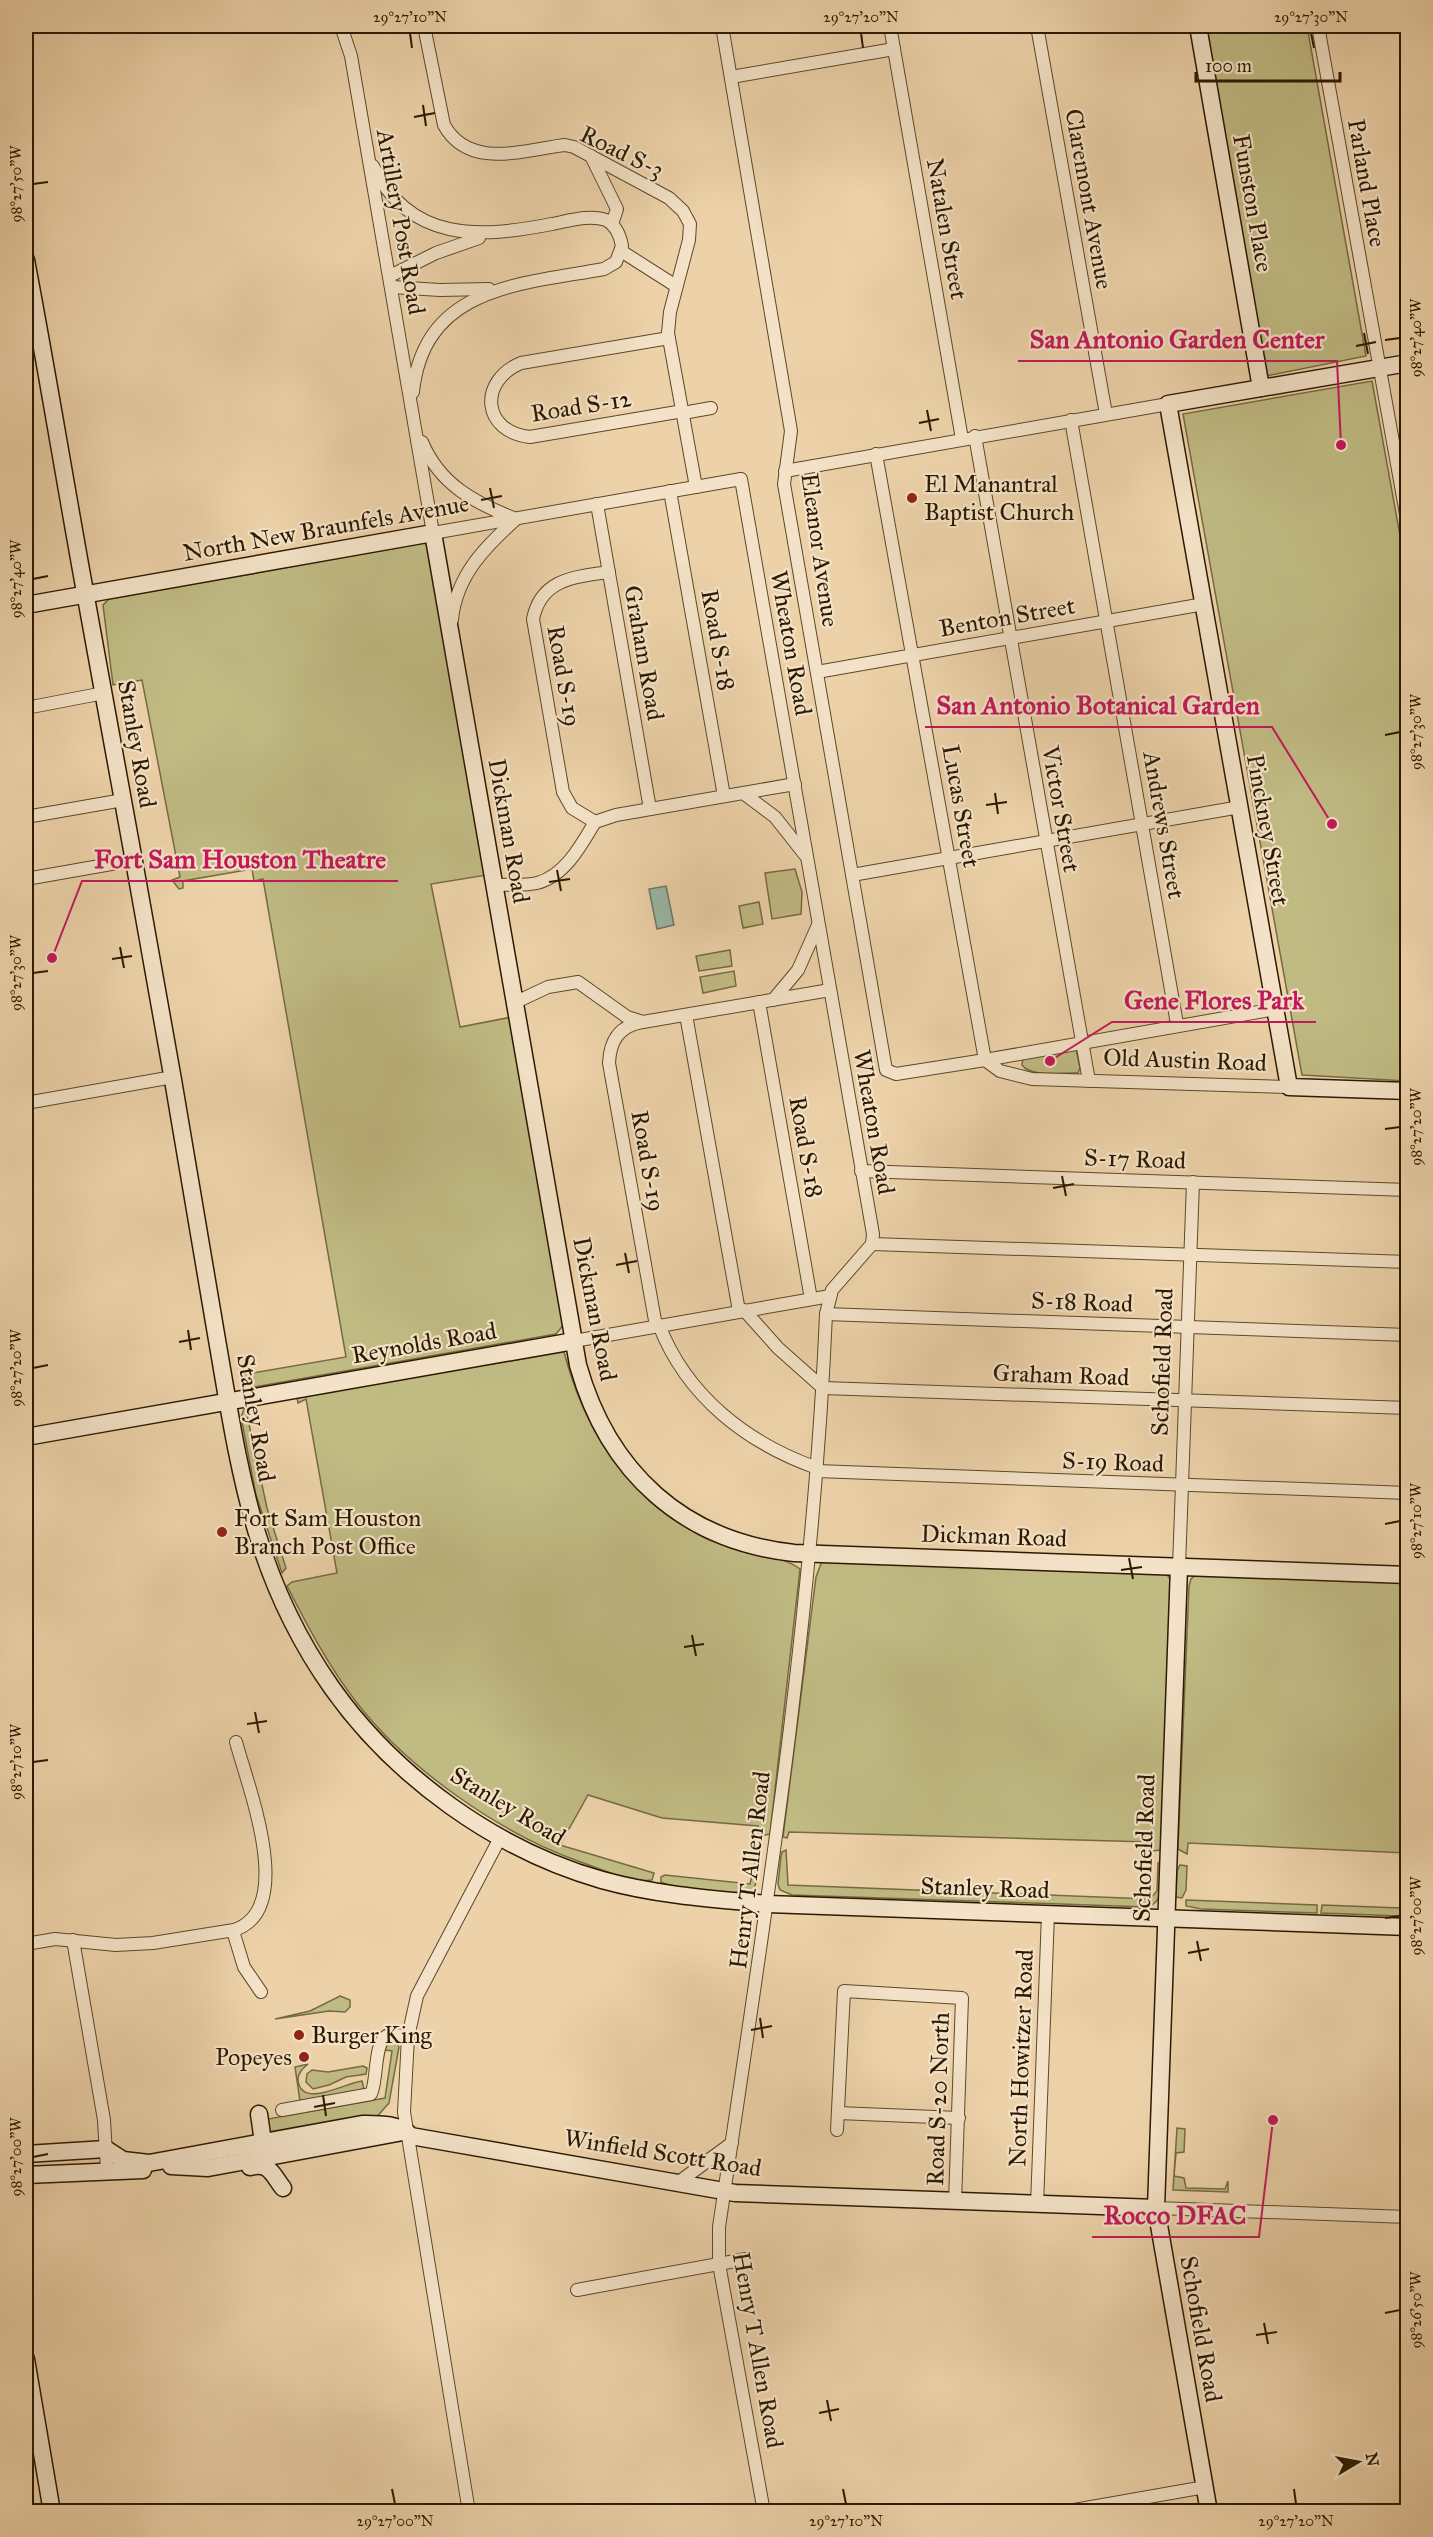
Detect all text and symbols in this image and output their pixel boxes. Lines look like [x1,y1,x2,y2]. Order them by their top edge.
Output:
text: 29°27'10"N [373,8,447,26]
text: 29°27'20"N [823,8,899,26]
text: 29°27'30"N [1274,8,1348,26]
scale bar [1196,45,1340,83]
text: 100 m [1205,55,1252,77]
street label: Claremont Avenue [1058,106,1120,292]
street label: Parland Place [1341,117,1393,249]
street label: Road S-3 [575,119,669,185]
street label: Artillery Post Road [370,126,432,317]
street label: Funston Place [1226,132,1280,274]
text: 98°27'50"W [7,145,25,223]
street label: Natalen Street [920,156,974,302]
text: 98°27'40"W [1407,298,1425,377]
callout: San Antonio Garden Center [1018,317,1337,361]
text: San Antonio Garden Center [1029,323,1326,355]
street label: Road S-12 [529,383,634,429]
place label: El Manantral Baptist Church [924,469,1074,527]
street label: Eleanor Avenue [794,471,846,629]
street label: North New Braunfels Avenue [181,488,471,568]
marker: El Manantral Baptist Church [905,491,919,505]
text: 98°27'40"W [7,539,25,618]
street label: Wheaton Road [764,568,818,718]
street label: Graham Road [617,583,671,723]
street label: Road S-18 [694,587,742,693]
street label: Benton Street [937,590,1078,644]
street label: Road S-19 [540,623,588,729]
street label: Stanley Road [111,678,163,810]
callout: San Antonio Botanical Garden [925,683,1272,727]
text: San Antonio Botanical Garden [936,689,1260,721]
text: 98°27'30"W [1407,693,1425,770]
street label: Lucas Street [935,742,987,870]
street label: Victor Street [1035,742,1087,875]
street label: Andrews Street [1136,748,1192,902]
street label: Pinckney Street [1240,752,1296,909]
street label: Dickman Road [482,756,536,906]
callout: Fort Sam Houston Theatre [82,837,398,881]
text: Fort Sam Houston Theatre [94,843,386,875]
text: 98°27'30"W [7,934,25,1011]
callout: Gene Flores Park [1112,978,1316,1022]
text: Gene Flores Park [1124,984,1305,1016]
street label: Old Austin Road [1103,1042,1267,1078]
street label: Wheaton Road [847,1047,901,1197]
text: 98°27'20"W [1407,1087,1425,1166]
street label: Road S-18 [782,1094,830,1200]
street label: Road S-19 [624,1108,672,1214]
street label: S-17 Road [1083,1142,1187,1176]
street label: Dickman Road [566,1234,624,1384]
street label: S-18 Road [1030,1285,1134,1319]
street label: Schofield Road [1144,1287,1180,1437]
street label: Reynolds Road [349,1316,499,1370]
text: 98°27'20"W [7,1328,25,1407]
street label: Stanley Road [230,1352,282,1484]
street label: Graham Road [992,1358,1130,1392]
street label: S-19 Road [1061,1445,1165,1479]
text: 98°27'10"W [1407,1482,1425,1559]
place label: Fort Sam Houston Branch Post Office [234,1503,421,1561]
street label: Dickman Road [920,1518,1068,1554]
marker: Fort Sam Houston Branch Post Office [215,1525,229,1539]
text: 98°27'10"W [7,1723,25,1800]
street label: Stanley Road [445,1760,571,1852]
street label: Henry T Allen Road [723,1769,777,1971]
street label: Schofield Road [1126,1773,1162,1923]
street label: Stanley Road [920,1871,1050,1905]
text: 98°27'00"W [1407,1876,1425,1955]
street label: North Howitzer Road [1002,1949,1040,2167]
street label: Road S-20 North [920,2012,956,2186]
place label: Burger King [311,2020,433,2050]
marker: Burger King [292,2028,306,2042]
place label: Popeyes [215,2042,292,2072]
marker: Popeyes [297,2050,311,2064]
text: 98°27'00"W [7,2117,25,2196]
street label: Winfield Scott Road [562,2123,764,2183]
callout: Rocco DFAC [1092,2193,1259,2237]
text: Rocco DFAC [1104,2199,1246,2231]
street label: Henry T Allen Road [726,2249,790,2451]
street label: Schofield Road [1173,2253,1229,2405]
text: 98°26'50"W [1407,2271,1425,2349]
north arrow [1328,2432,1388,2492]
text: N [1362,2451,1383,2468]
text: 29°27'00"N [357,2512,434,2530]
text: 29°27'10"N [809,2512,883,2530]
text: 29°27'20"N [1258,2512,1334,2530]

